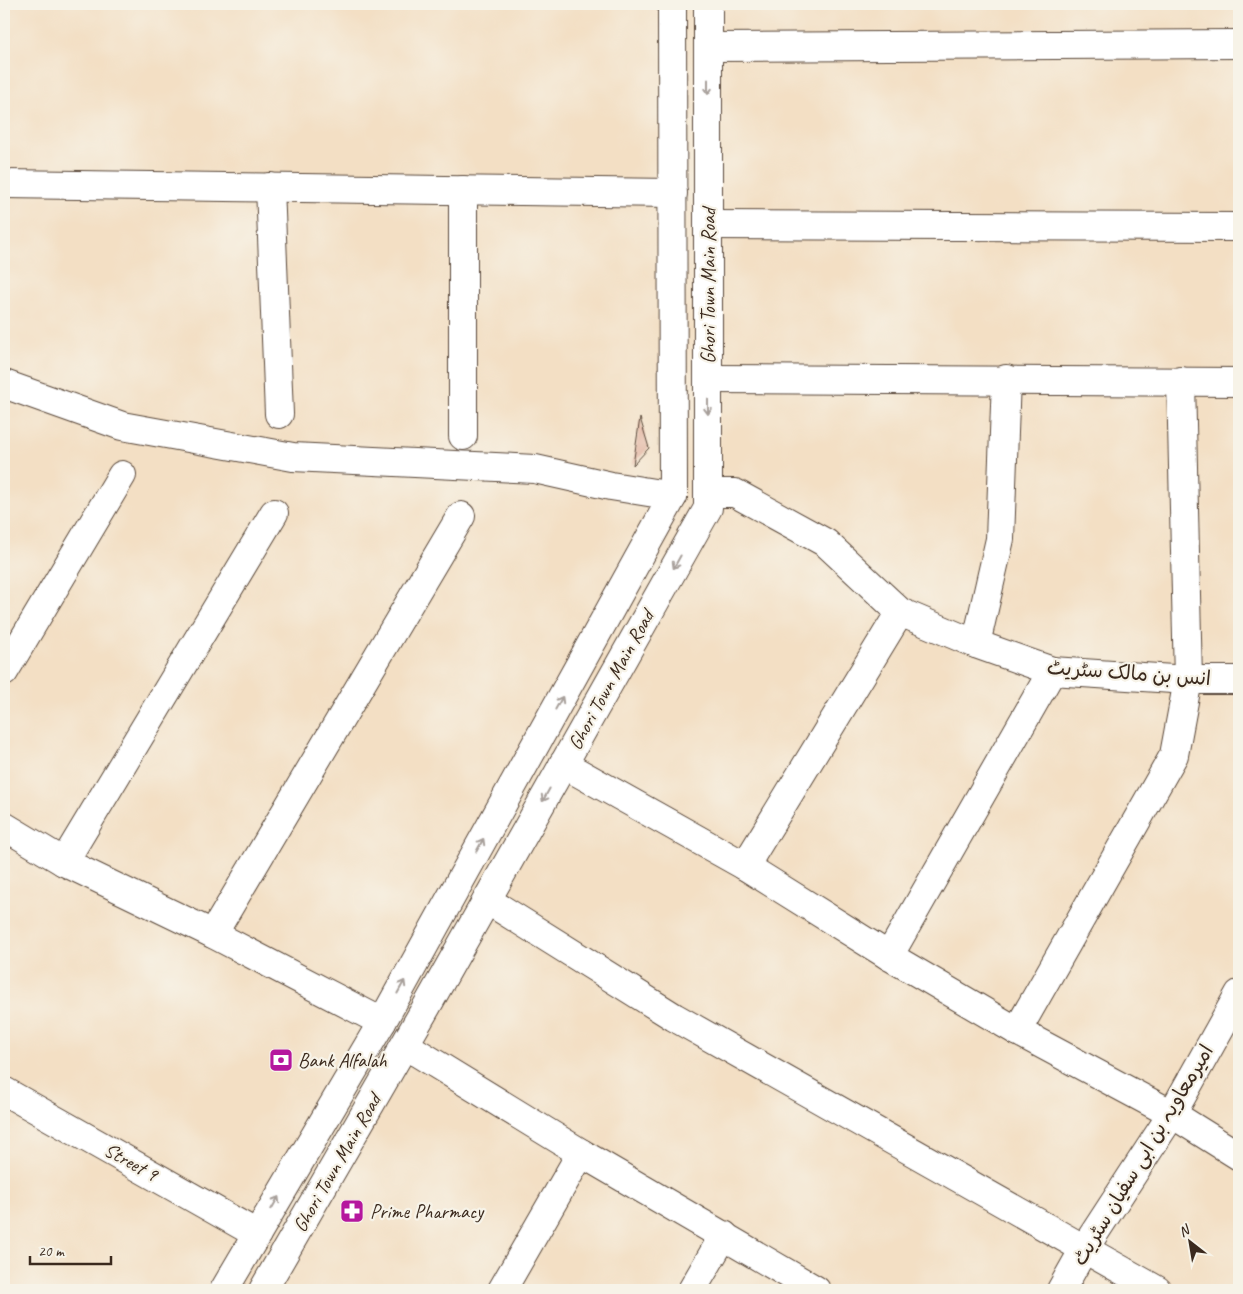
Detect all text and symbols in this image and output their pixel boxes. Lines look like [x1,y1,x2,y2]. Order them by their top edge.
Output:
one-way arrow [703,79,713,95]
street label: Ghori Town Main Road [696,205,721,364]
one-way arrow [703,399,713,415]
one-way arrow [672,554,682,569]
street label: Ghori Town Main Road [562,603,661,754]
street label: انس بن مالک سٹریٹ [1046,655,1212,691]
one-way arrow [554,696,564,710]
one-way arrow [541,787,550,802]
one-way arrow [475,837,485,852]
one-way arrow [397,980,407,995]
street label: امیرمعاویہ بن ابی سفیان سٹریٹ [1067,1040,1219,1270]
bank icon: Bank Alfalah [268,1047,294,1073]
place label: Bank Alfalah [298,1048,387,1073]
street label: Ghori Town Main Road [287,1087,388,1237]
street label: Street 9 [100,1137,164,1188]
one-way arrow [271,1196,281,1211]
pharmacy icon: Prime Pharmacy [339,1198,365,1224]
place label: Prime Pharmacy [370,1199,485,1224]
north arrow [1166,1216,1216,1266]
text: N [1175,1221,1194,1241]
scale bar [30,1234,111,1266]
text: 20 m [38,1242,65,1261]

